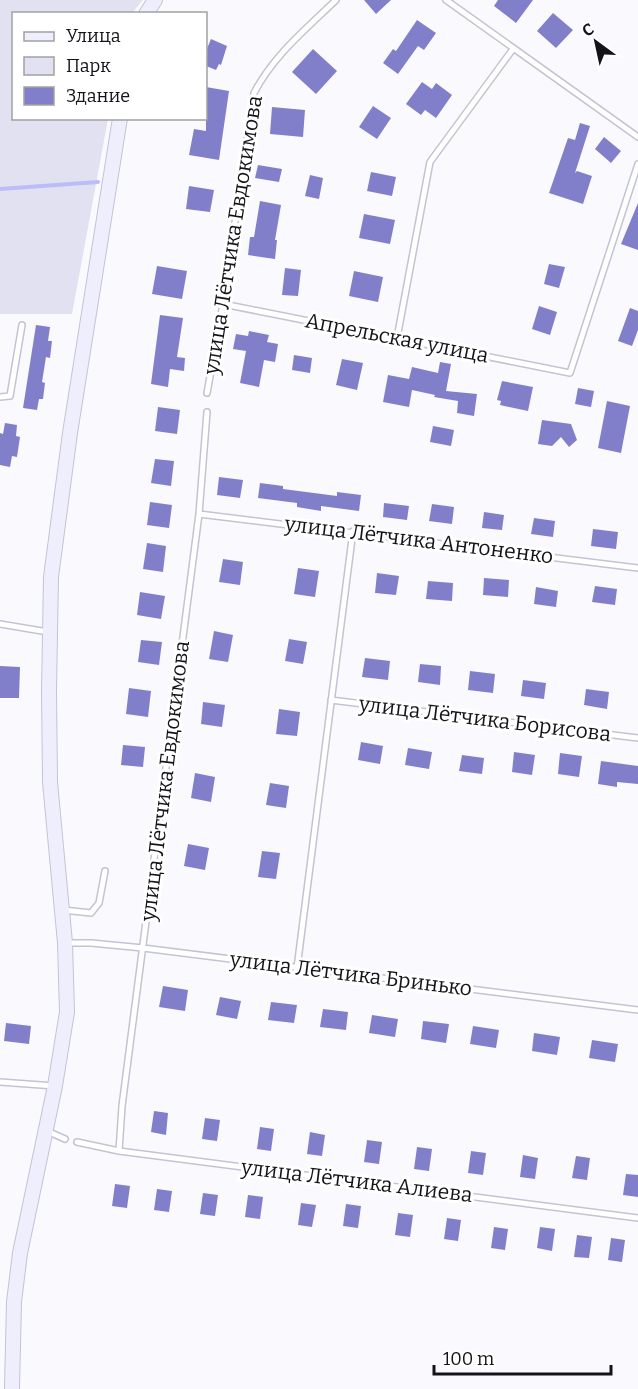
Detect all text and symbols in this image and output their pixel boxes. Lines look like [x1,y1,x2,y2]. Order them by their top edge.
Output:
legend [12,12,207,120]
north arrow [566,12,626,72]
text: С [579,19,598,41]
text: Улица [66,25,121,47]
text: Парк [66,55,111,77]
text: Здание [66,85,130,107]
street label: улица Лётчика Евдокимова [198,93,268,378]
street label: Апрельская улица [303,307,491,369]
street label: улица Лётчика Антоненко [282,511,555,569]
street label: улица Лётчика Евдокимова [135,639,195,924]
street label: улица Лётчика Борисова [357,691,613,747]
street label: улица Лётчика Бринько [228,946,473,1002]
street label: улица Лётчика Алиева [239,1154,475,1208]
scale bar [434,1338,611,1376]
text: 100 m [443,1348,494,1370]

